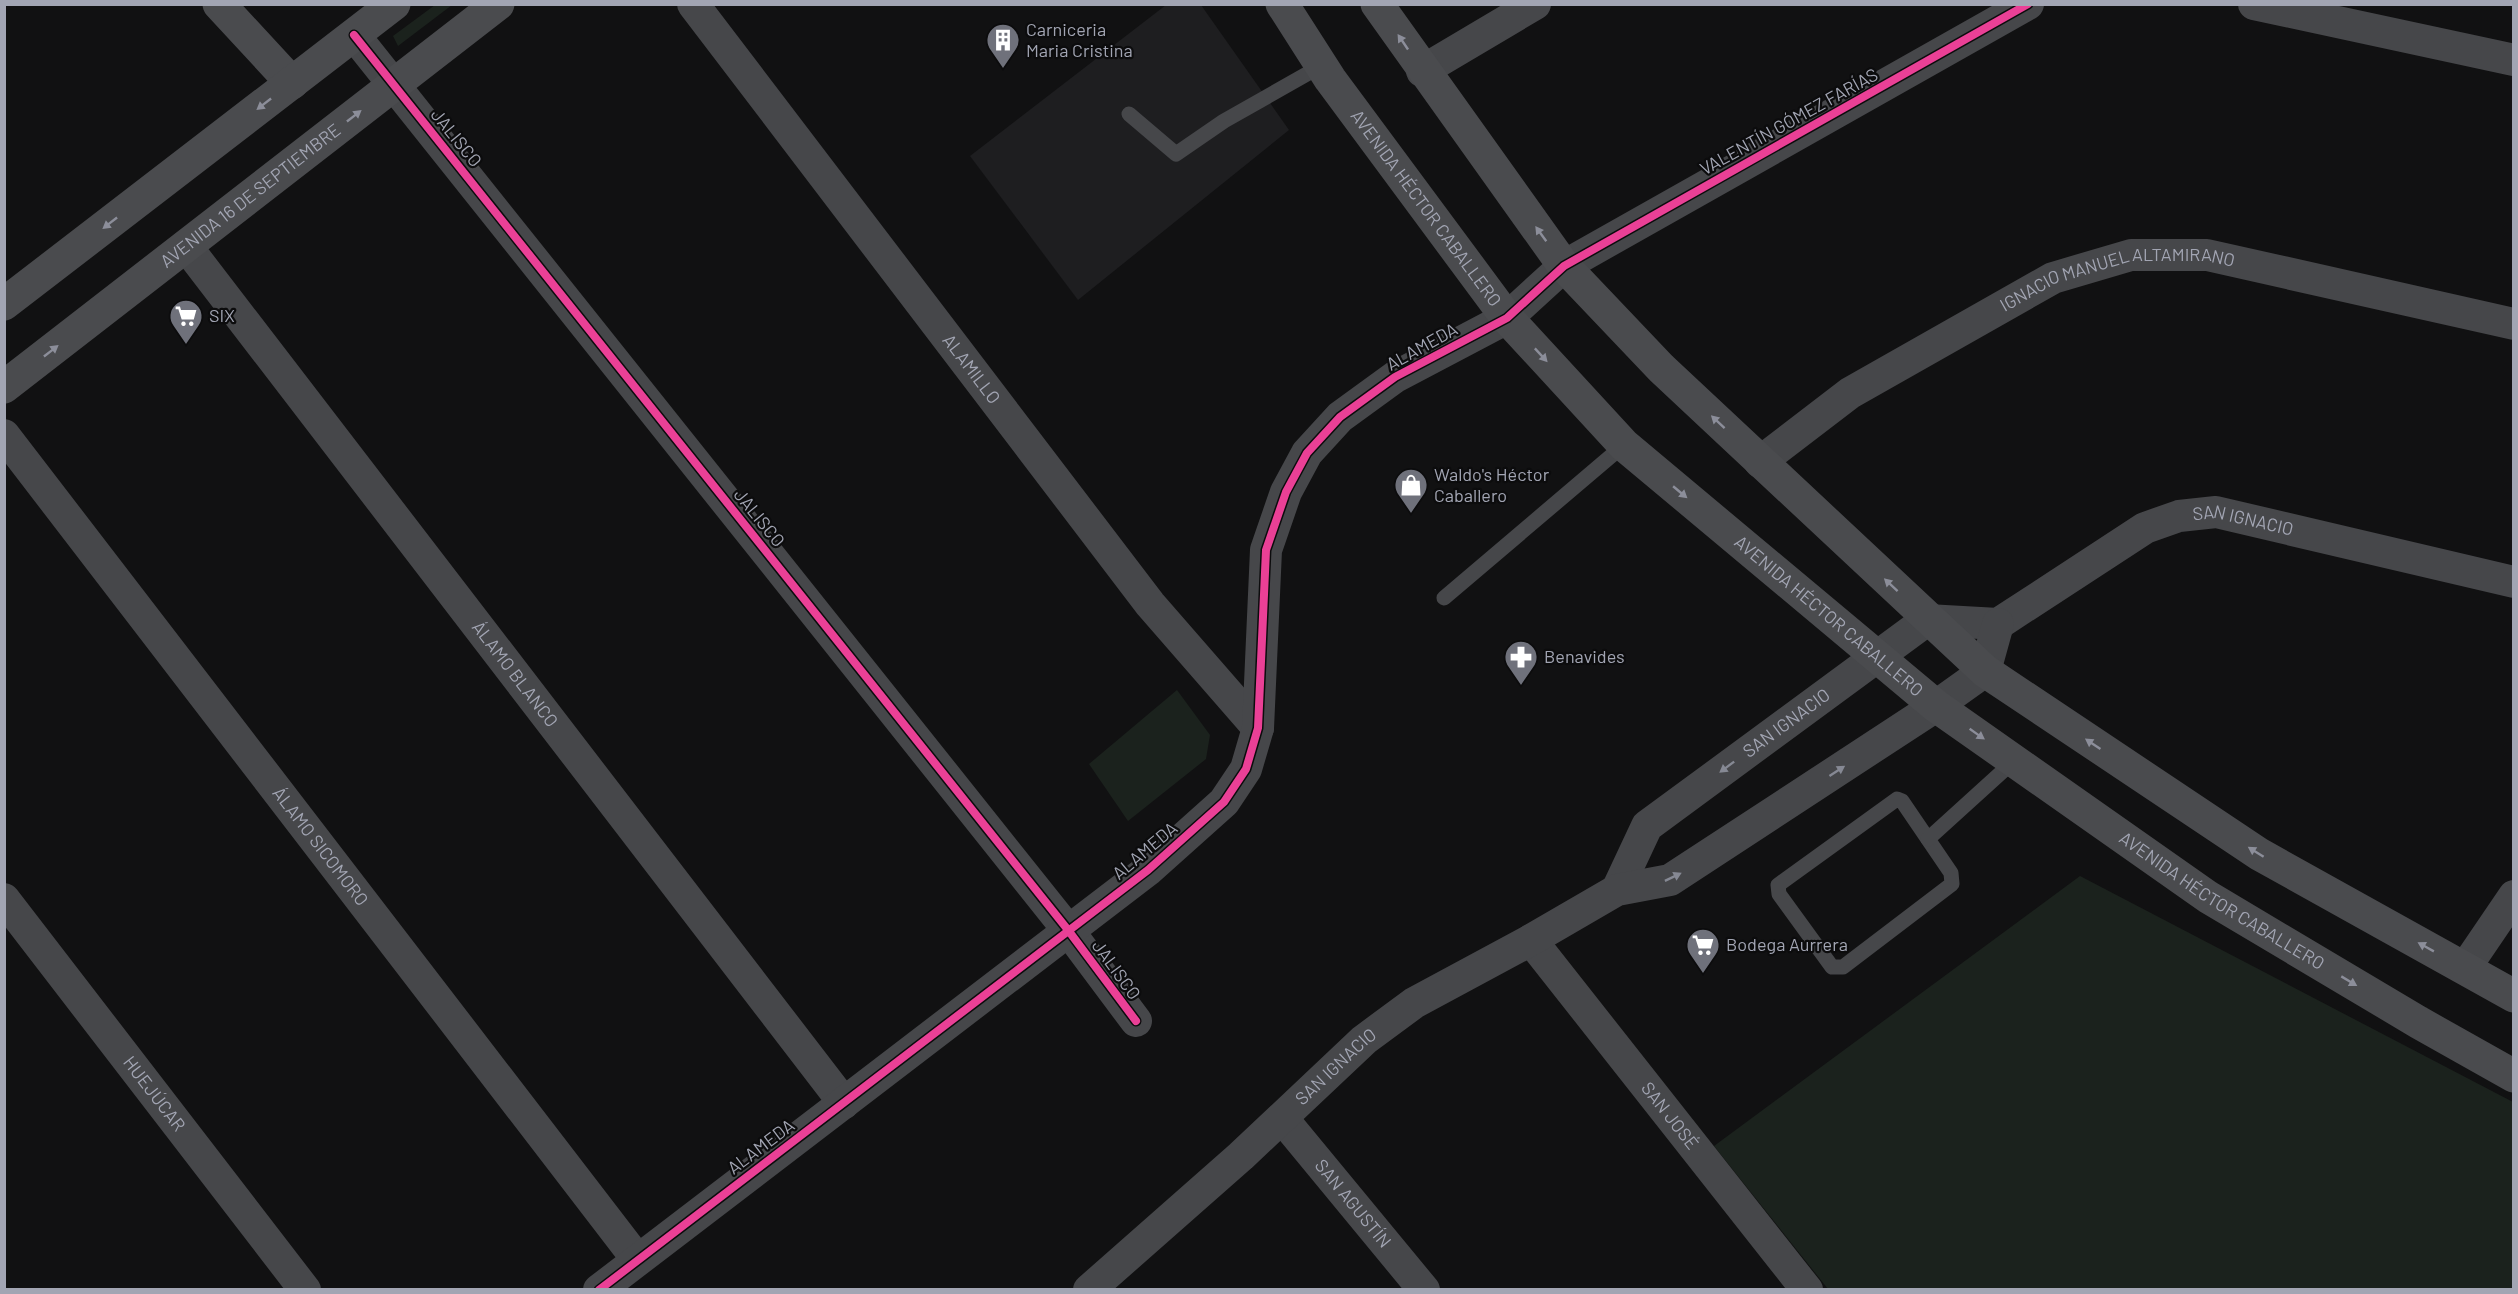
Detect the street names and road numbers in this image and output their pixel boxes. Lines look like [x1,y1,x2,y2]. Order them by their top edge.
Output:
street label: VALENTÍN GÓMEZ FARÍAS [1696,63,1881,179]
street label: JALISCO [427,104,487,171]
street label: AVENIDA HÉCTOR CABALLERO [1347,105,1507,310]
street label: AVENIDA 16 DE SEPTIEMBRE [155,118,345,272]
street label: IGNACIO MANUEL ALTAMIRANO [1996,243,2237,316]
street label: ALAMEDA [1382,318,1461,375]
street label: ALAMILLO [938,329,1006,408]
street label: JALISCO [730,484,790,551]
street label: SAN IGNACIO [2191,500,2296,540]
street label: AVENIDA HÉCTOR CABALLERO [1730,530,1928,701]
street label: ÁLAMO BLANCO [468,616,563,731]
street label: SAN IGNACIO [1738,683,1834,762]
street label: ÁLAMO SICOMORO [268,782,374,910]
street label: ALAMEDA [1107,817,1181,884]
street label: AVENIDA HÉCTOR CABALLERO [2116,826,2329,974]
street label: JALISCO [1088,935,1146,1004]
street label: SAN IGNACIO [1290,1023,1380,1109]
street label: HUEJÚCAR [119,1051,191,1135]
street label: SAN JOSÉ [1637,1077,1704,1153]
street label: ALAMEDA [723,1114,798,1179]
street label: SAN AGUSTÍN [1311,1154,1396,1252]

